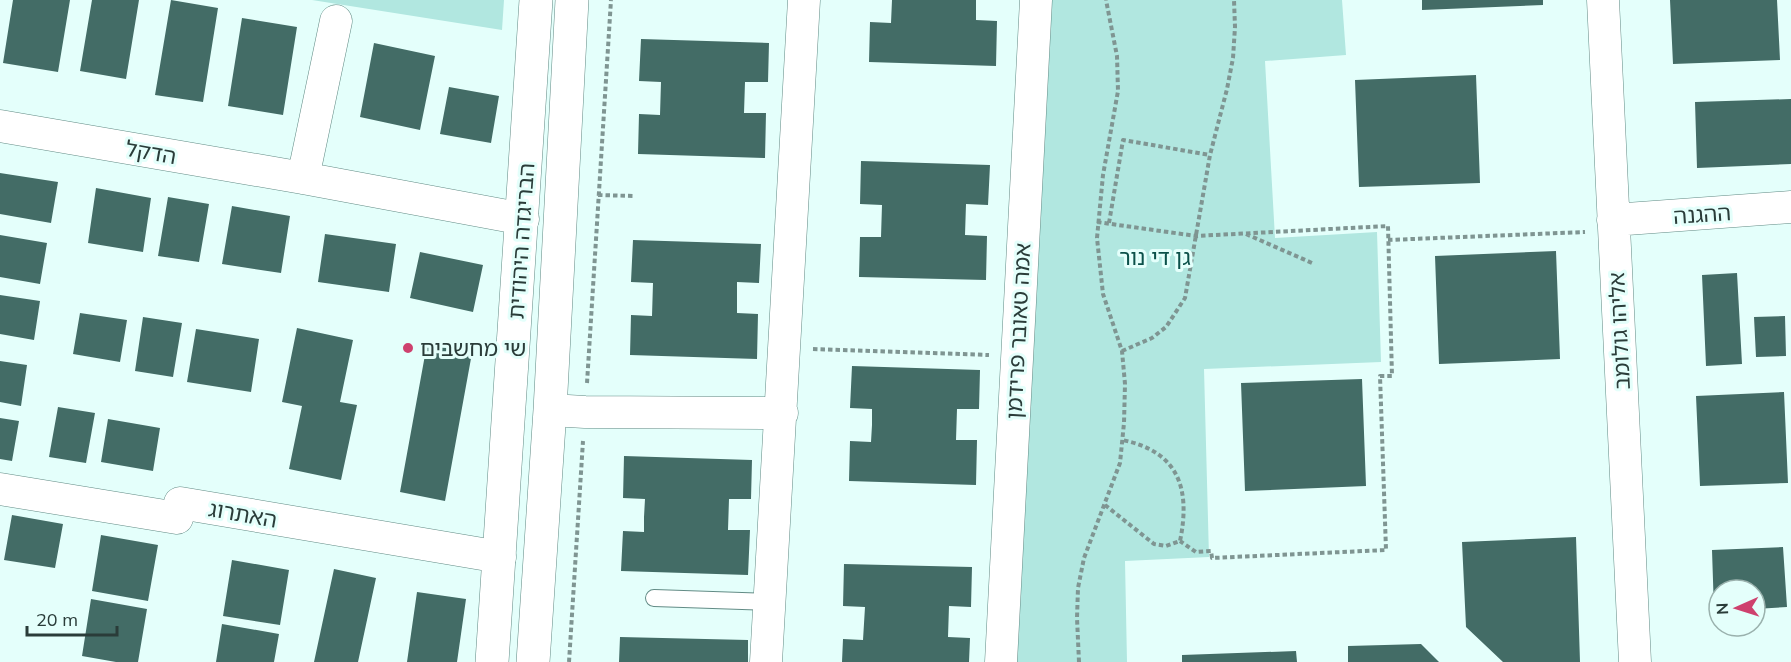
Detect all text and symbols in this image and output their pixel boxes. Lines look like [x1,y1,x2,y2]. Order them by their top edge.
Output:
street label: הדקל [123,134,179,170]
street label: הבריגדה היהודית [502,162,540,320]
street label: ההגנה [1672,198,1732,230]
street label: אמה טאובר פרידמן [999,242,1037,420]
park label: גן די נור [1119,243,1191,271]
street label: אליהו גולומב [1602,271,1636,390]
place label: שי מחשבים [420,334,526,362]
marker: שי מחשבים [401,341,415,355]
street label: האתרוג [207,494,279,534]
north arrow [1707,578,1767,638]
scale bar [27,599,117,637]
text: N [1712,602,1732,615]
text: 20 m [36,608,78,631]

